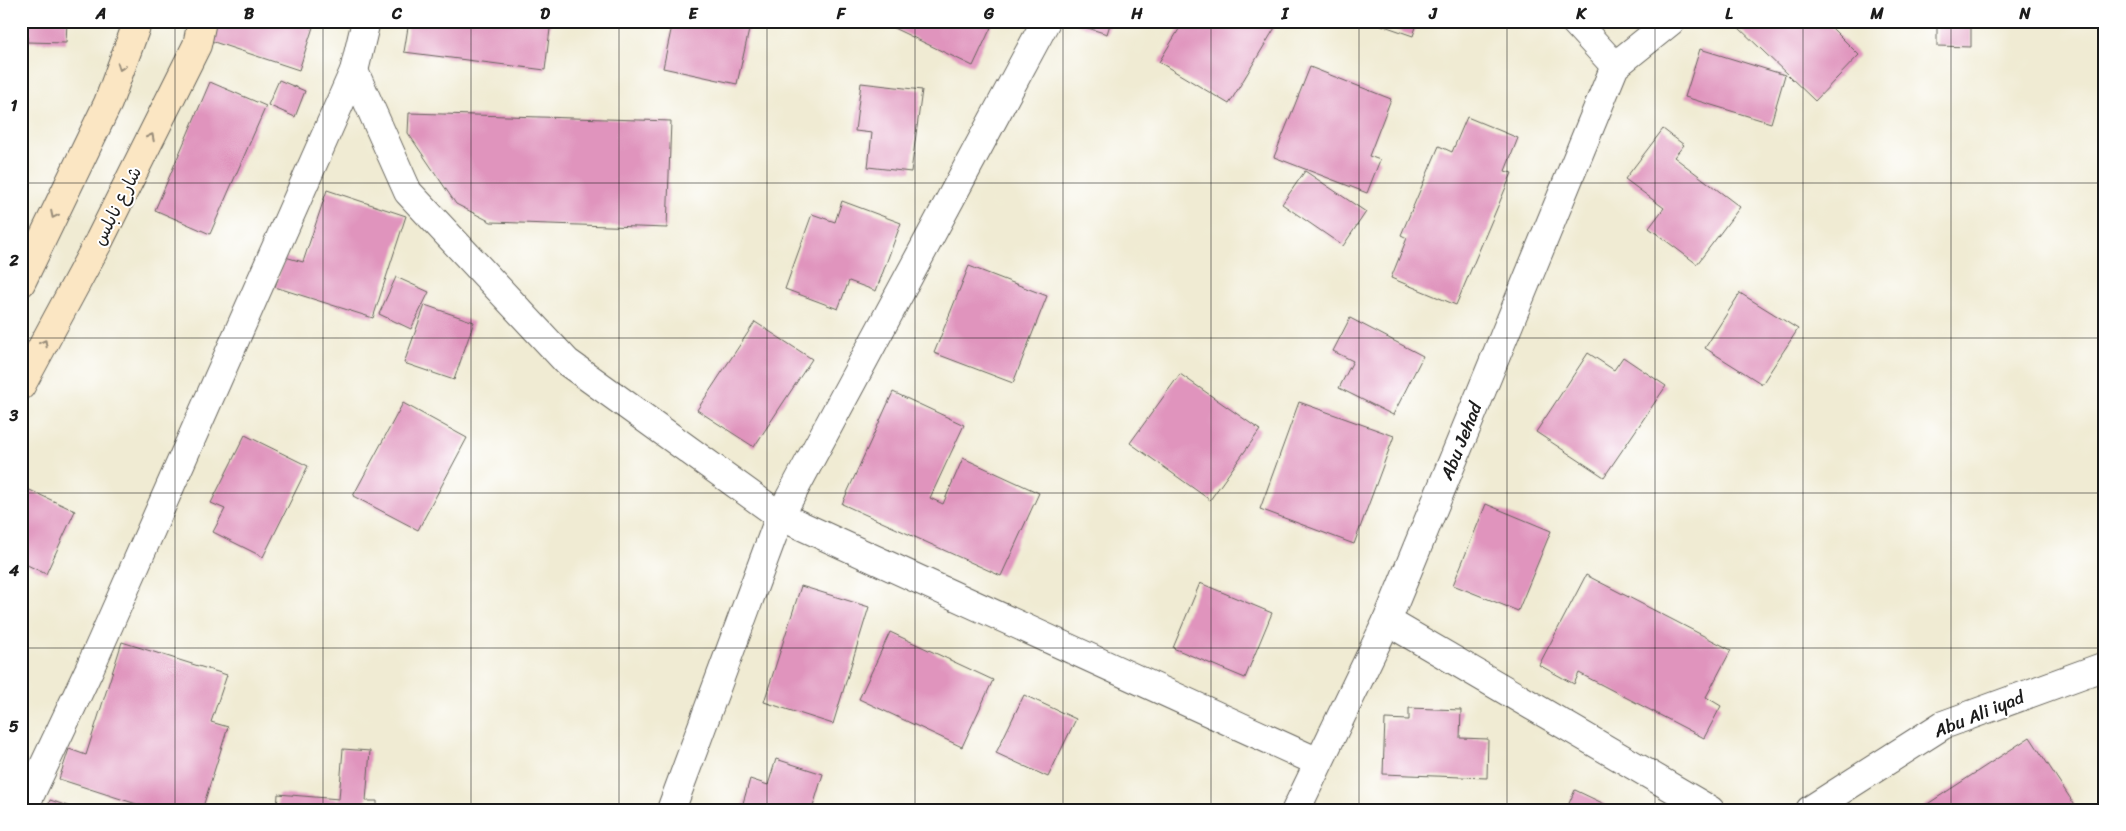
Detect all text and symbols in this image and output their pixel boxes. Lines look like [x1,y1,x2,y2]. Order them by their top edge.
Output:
text: A [95,0,106,28]
text: B [244,0,255,28]
text: C [391,0,403,28]
text: D [540,0,550,28]
text: E [689,0,699,28]
text: F [836,0,847,28]
text: G [983,0,995,28]
text: H [1130,0,1143,28]
text: I [1281,0,1290,28]
text: J [1428,0,1438,28]
text: K [1575,0,1587,28]
text: L [1725,0,1733,28]
text: M [1869,0,1884,28]
text: N [2018,0,2031,28]
one-way arrow [117,62,127,71]
text: 1 [11,91,18,120]
one-way arrow [145,133,155,142]
street label: شارع نابلس [83,161,151,251]
one-way arrow [50,210,60,219]
text: 2 [8,246,19,275]
one-way arrow [38,340,48,349]
street label: Abu Jehad [1430,396,1492,486]
text: 3 [9,401,19,430]
text: 4 [8,556,19,585]
street label: Abu Ali iyad [1928,681,2031,747]
text: 5 [9,712,19,741]

